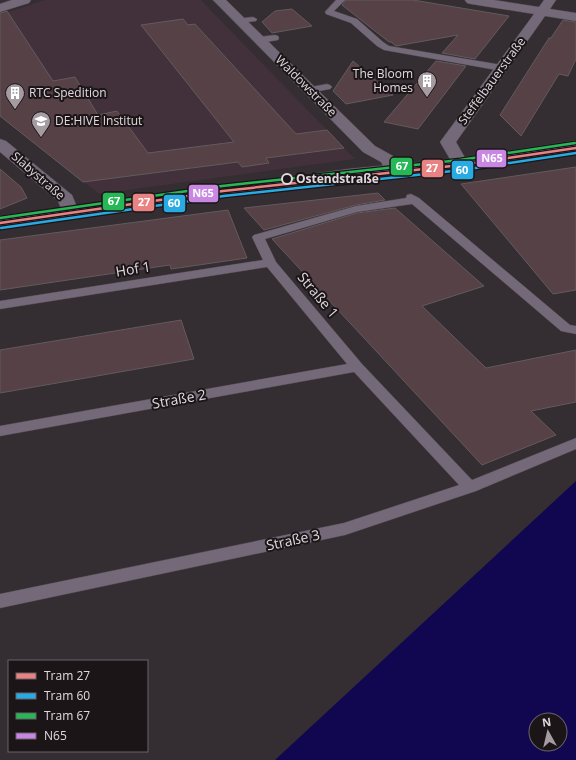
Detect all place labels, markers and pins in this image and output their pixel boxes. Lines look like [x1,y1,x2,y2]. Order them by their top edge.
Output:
place label: The Bloom Homes [353,65,413,96]
building icon: The Bloom Homes [416,70,438,98]
building icon: RTC Spedition [4,82,26,110]
place label: RTC Spedition [29,84,107,101]
school or university icon: DE:HIVE Institut [30,110,52,138]
place label: DE:HIVE Institut [55,112,142,129]
place label: Ostendstraße [296,170,379,187]
marker: Ostendstraße [281,173,293,185]

